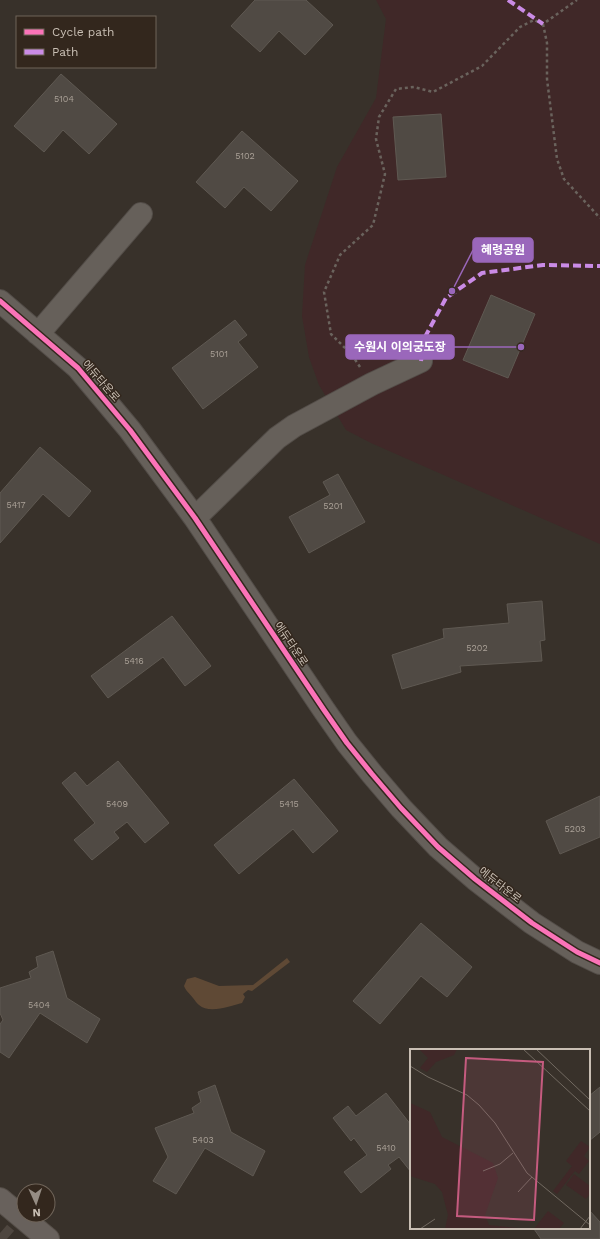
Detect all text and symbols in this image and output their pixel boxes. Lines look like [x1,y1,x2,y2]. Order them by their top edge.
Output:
legend [16,16,156,68]
text: Cycle path [52,25,114,39]
text: Path [52,45,78,59]
house number: 5104 [54,94,74,104]
house number: 5102 [235,151,255,161]
callout: 혜령공원 [473,238,533,262]
text: 혜령공원 [481,243,525,257]
callout: 수원시 이의궁도장 [346,335,454,359]
text: 수원시 이의궁도장 [354,340,446,354]
house number: 5101 [210,349,228,359]
street label: 에듀타운로 [79,358,123,404]
house number: 5417 [6,500,26,510]
house number: 5201 [323,501,343,511]
street label: 에듀타운로 [271,619,311,669]
house number: 5202 [466,643,488,653]
house number: 5416 [124,656,144,666]
house number: 5409 [106,799,128,809]
house number: 5415 [279,799,299,809]
house number: 5203 [564,824,586,834]
street label: 에듀타운로 [476,864,524,906]
house number: 5404 [28,1000,50,1010]
inset map [410,1049,590,1229]
house number: 5403 [192,1135,214,1145]
house number: 5410 [376,1143,396,1153]
north arrow [16,1183,56,1223]
text: N [32,1206,41,1219]

